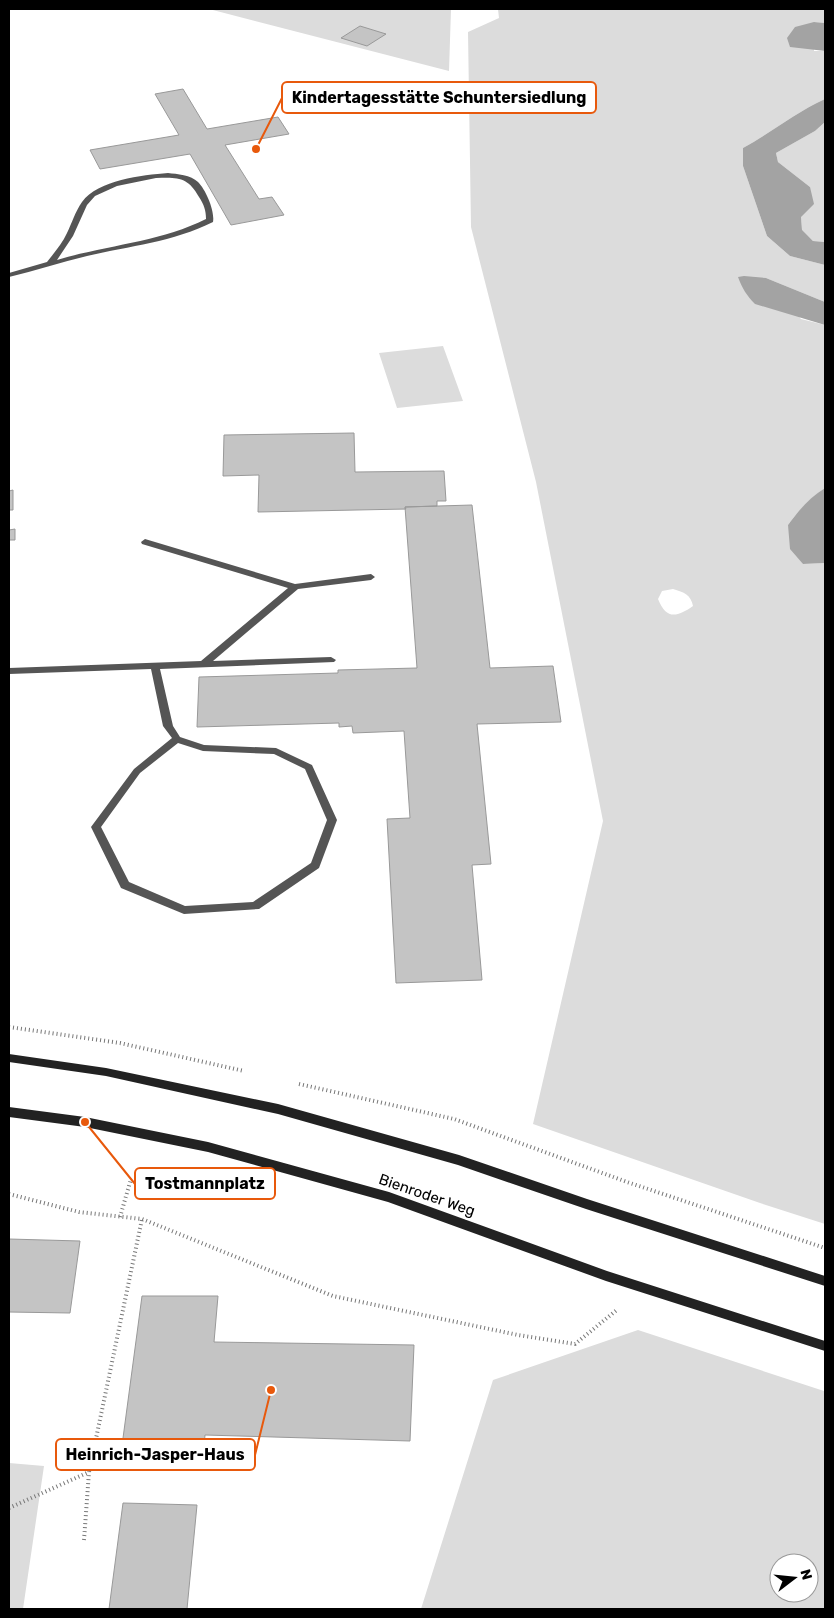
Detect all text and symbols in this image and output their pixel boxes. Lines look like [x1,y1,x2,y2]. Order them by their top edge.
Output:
callout: Kindertagesstätte Schuntersiedlung [282,82,596,113]
text: Kindertagesstätte Schuntersiedlung [292,88,586,107]
callout: Tostmannplatz [135,1168,275,1199]
street label: Bienroder Weg [377,1170,477,1220]
text: Tostmannplatz [145,1174,265,1193]
callout: Heinrich-Jasper-Haus [56,1439,255,1470]
text: Heinrich-Jasper-Haus [65,1445,245,1464]
north arrow [769,1553,819,1603]
text: N [796,1567,816,1582]

